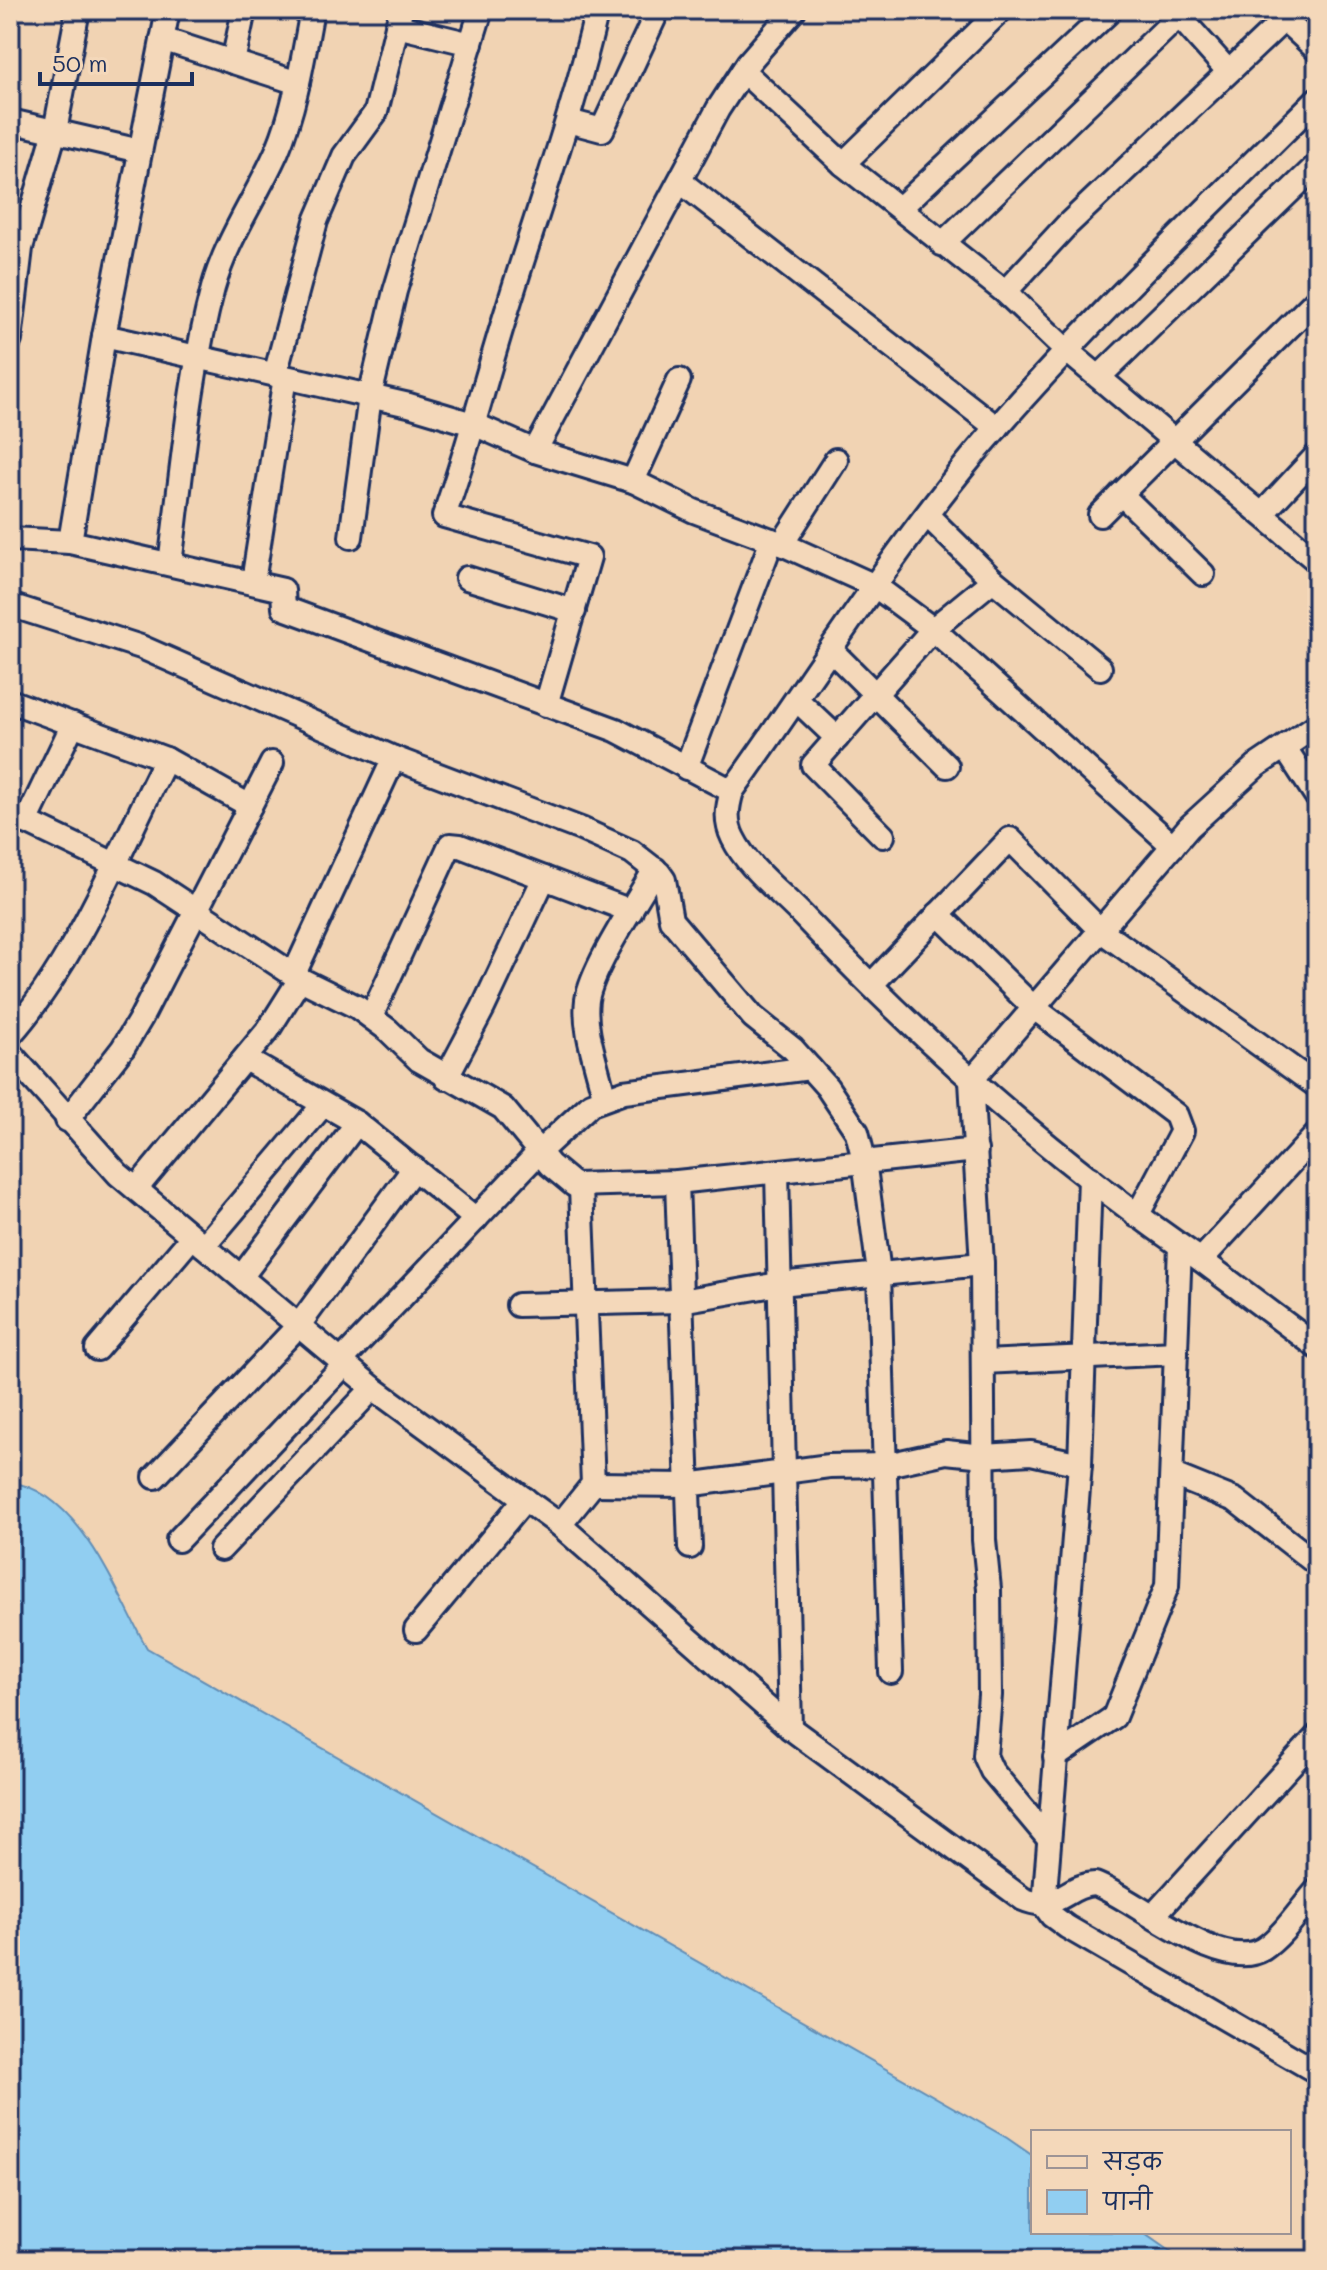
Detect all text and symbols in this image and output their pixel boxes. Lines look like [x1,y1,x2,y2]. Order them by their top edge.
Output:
scale bar [40,36,192,86]
text: 50 m [52,47,108,78]
legend [1031,2130,1291,2234]
text: सड़क [1101,2145,1164,2176]
text: पानी [1101,2184,1154,2216]

